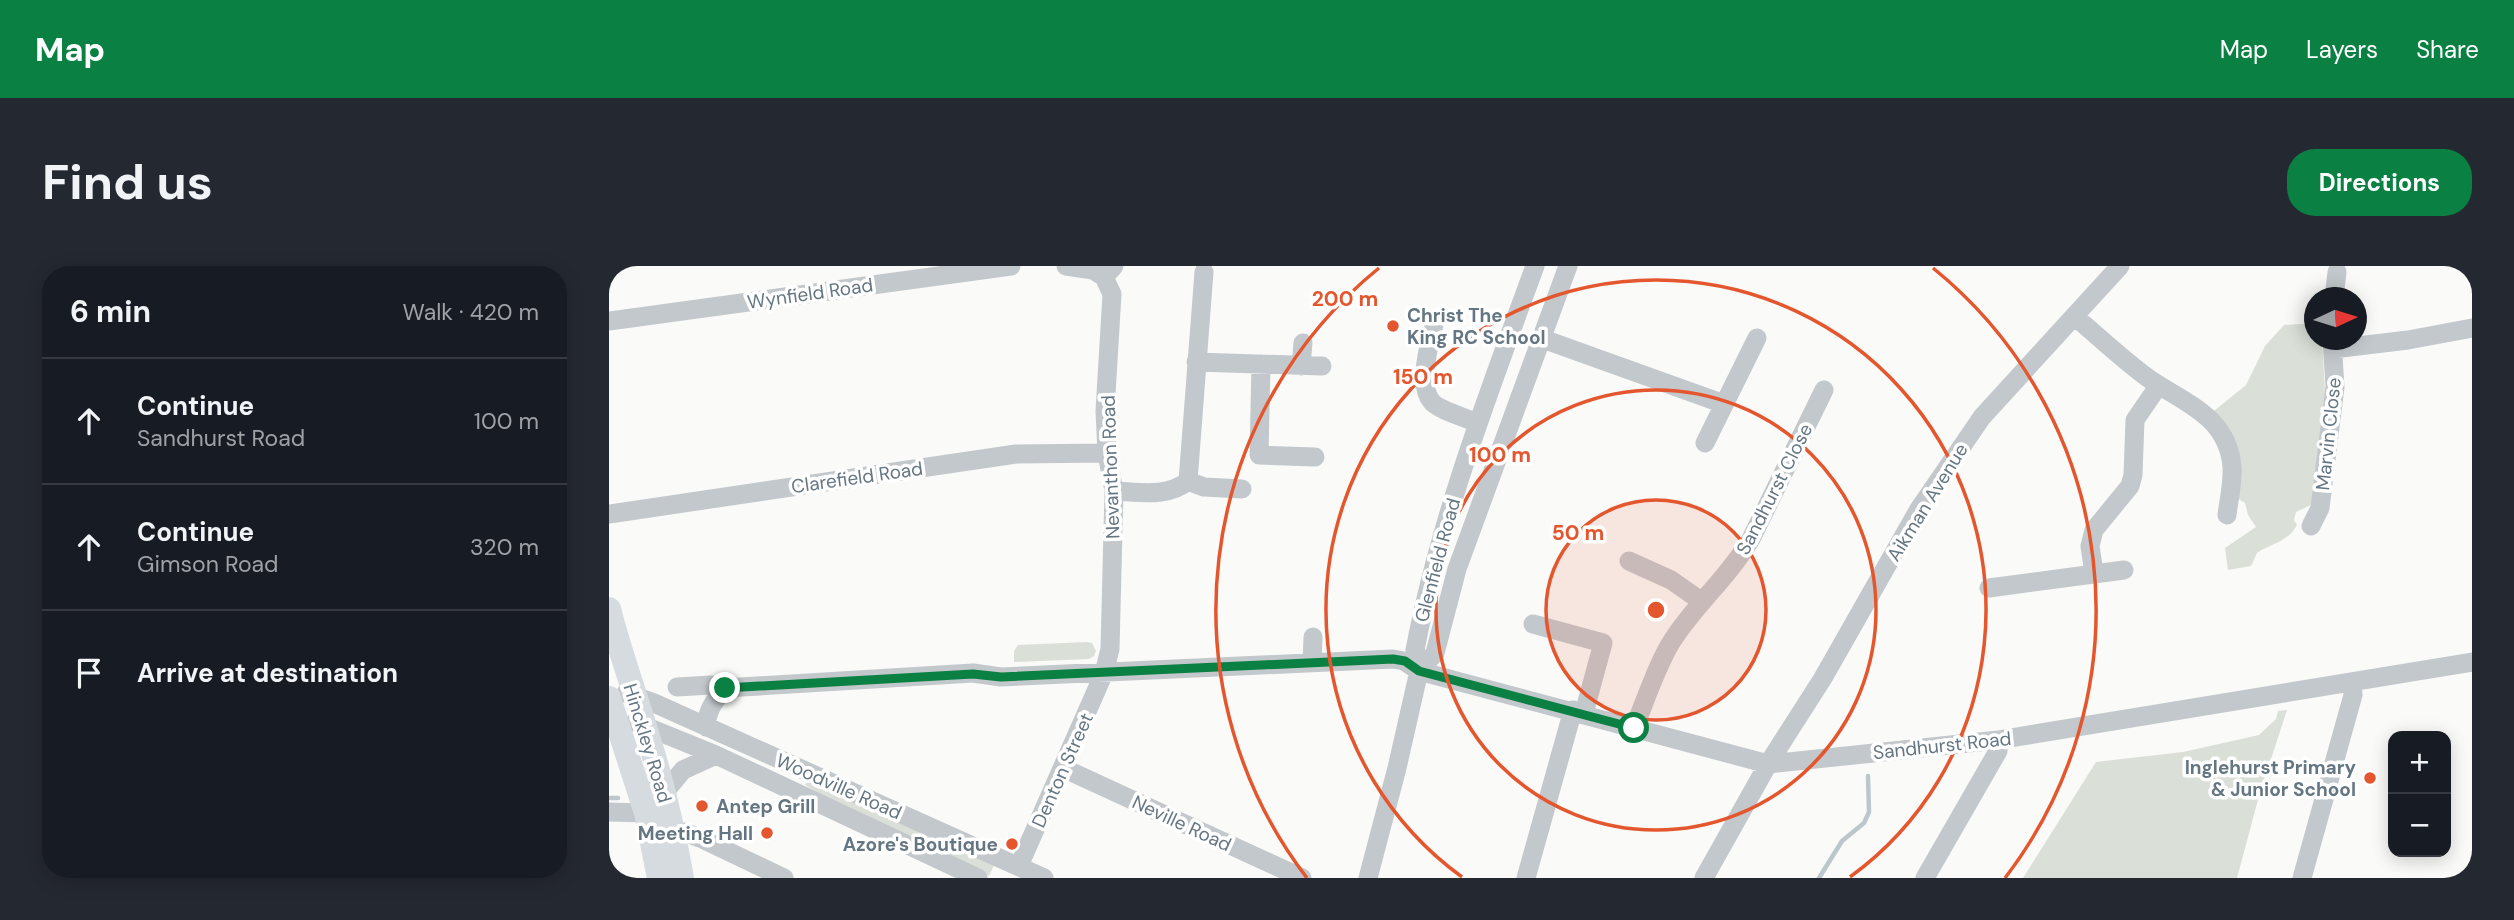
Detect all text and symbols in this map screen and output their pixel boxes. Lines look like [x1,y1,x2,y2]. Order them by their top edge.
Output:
text: Map [35,28,105,71]
text: Map [2220,34,2268,65]
text: Layers [2306,34,2378,65]
text: Share [2416,34,2479,65]
button: Directions [2287,149,2472,216]
text: Find us [42,150,213,214]
street label: Wynfield Road [746,272,875,315]
text: 200 m [1312,285,1378,313]
north arrow [2304,287,2367,350]
text: 6 min [70,292,151,331]
text: Walk · 420 m [403,297,539,327]
place label: Christ The King RC School [1407,303,1546,350]
marker: Christ The King RC School [1385,318,1401,334]
text: 150 m [1393,363,1453,391]
street label: Marvin Close [2310,376,2347,492]
text: Continue [137,389,254,423]
street label: Nevanthon Road [1095,395,1126,539]
icon: ahead [70,402,108,440]
text: 100 m [474,406,539,436]
street label: Sandhurst Close [1731,419,1818,559]
text: Sandhurst Road [137,423,305,453]
street label: Aikman Avenue [1881,439,1974,566]
text: 100 m [1469,441,1531,469]
street label: Clarefield Road [790,456,924,499]
street label: Glenfield Road [1409,495,1466,625]
text: Continue [137,515,254,549]
text: 50 m [1552,519,1604,547]
icon: ahead [70,528,108,566]
text: 320 m [470,532,539,562]
text: Gimson Road [137,549,279,579]
centre of rings [1644,598,1668,622]
icon: arrive [70,654,108,692]
text: Arrive at destination [137,656,398,690]
route end [709,672,740,703]
street label: Hinckley Road [618,681,678,806]
street label: Denton Street [1026,709,1099,831]
route start [1618,712,1649,743]
street label: Sandhurst Road [1872,726,2012,765]
map controls [2388,731,2451,857]
button: + [2388,731,2451,794]
street label: Woodville Road [772,748,906,825]
place label: Inglehurst Primary & Junior School [2185,755,2357,802]
marker: Inglehurst Primary & Junior School [2362,770,2378,786]
street label: Neville Road [1128,790,1235,857]
place label: Antep Grill [716,794,815,819]
button: − [2388,794,2451,857]
marker: Antep Grill [694,798,710,814]
place label: Meeting Hall [638,821,753,846]
marker: Meeting Hall [759,825,775,841]
place label: Azore's Boutique [843,832,998,857]
marker: Azore's Boutique [1004,836,1020,852]

